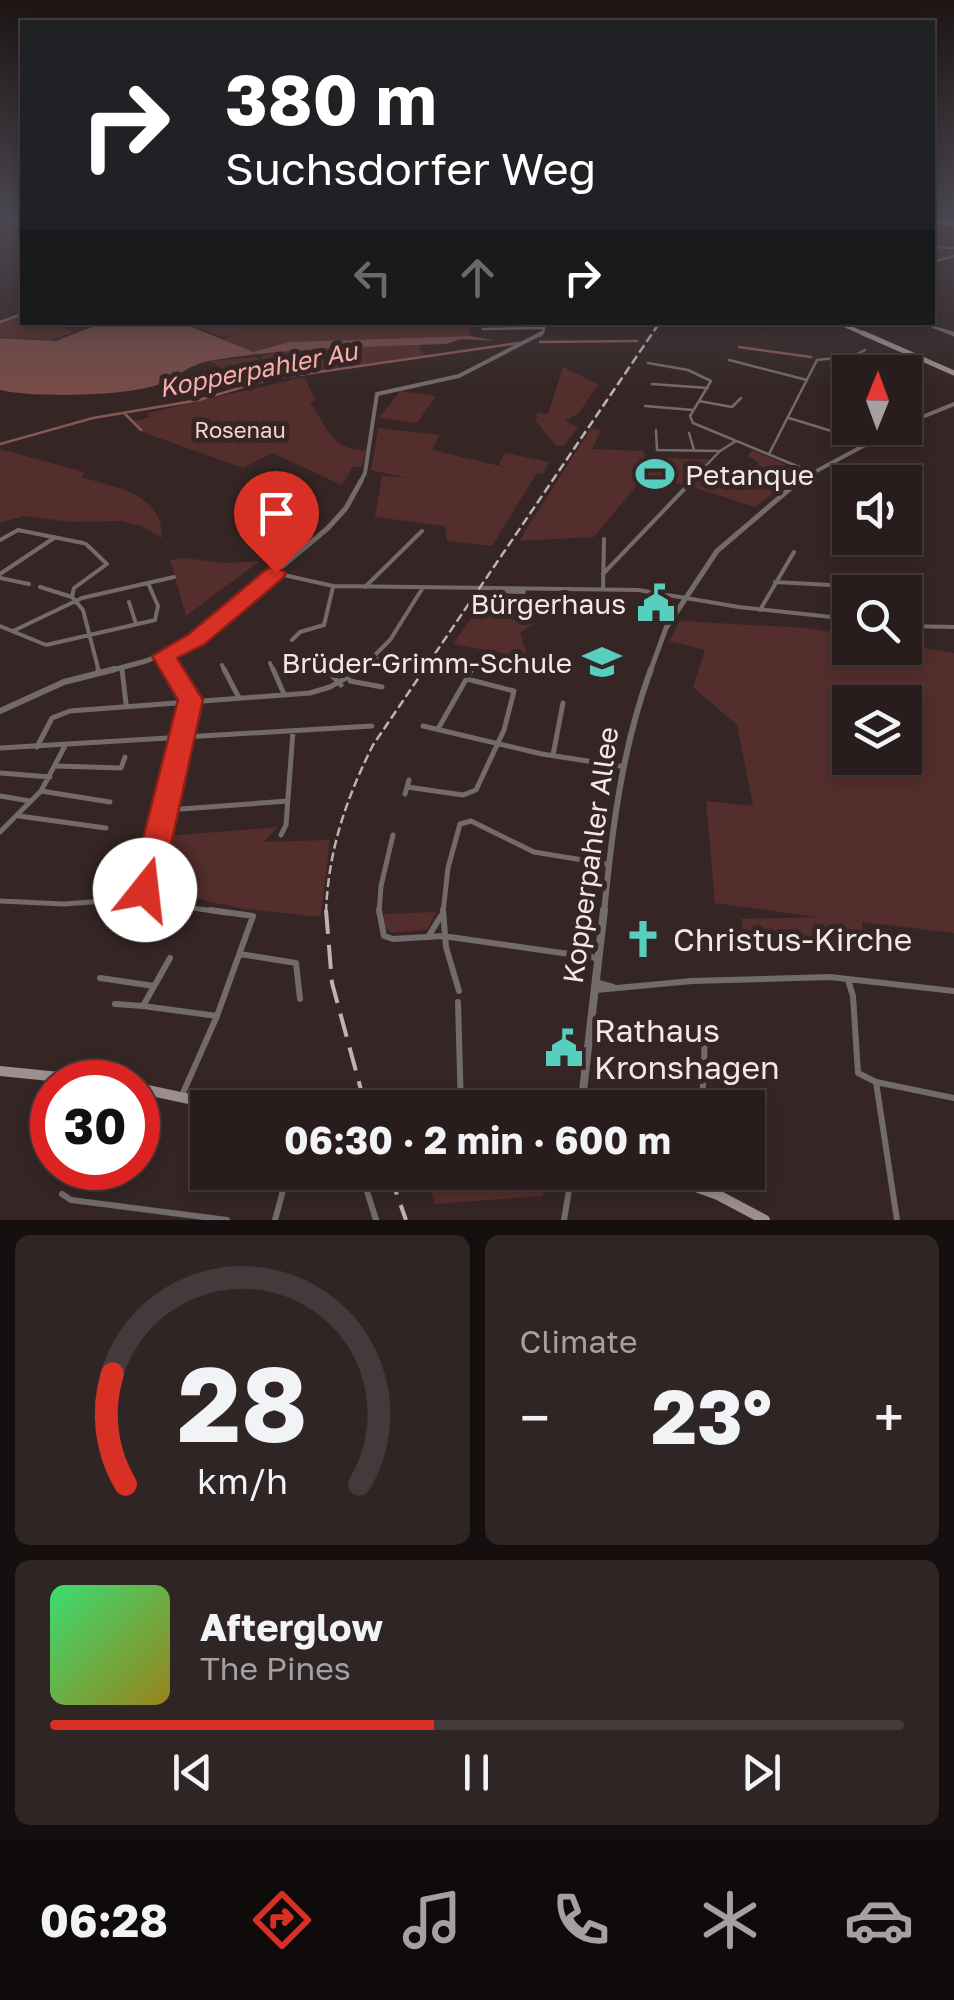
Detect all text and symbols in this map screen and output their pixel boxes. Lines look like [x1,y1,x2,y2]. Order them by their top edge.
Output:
text: 380 m [225,56,437,140]
icon: right [60,60,190,190]
text: Suchsdorfer Weg [225,141,596,195]
icon: left [345,250,400,305]
icon: ahead [450,250,505,305]
icon: right [555,250,610,305]
water label: Kopperpahler Au [156,334,362,403]
north arrow [832,355,922,445]
map controls [832,355,922,775]
park label: Rosenau [194,416,286,443]
sports icon: Petanque [634,453,676,495]
place label: Petanque [685,458,814,491]
button: sound [832,465,922,555]
pin [234,471,319,574]
icon: arrive [249,486,304,541]
button: search [832,575,922,665]
public building icon: Bürgerhaus [635,582,677,624]
place label: Bürgerhaus [470,587,626,620]
school or university icon: Brüder-Grimm-Schule [581,641,623,683]
place label: Brüder-Grimm-Schule [281,646,572,679]
button: layers [832,685,922,775]
street label: Kopperpahler Allee [556,725,624,985]
position arrow [93,838,197,942]
church icon: Christus-Kirche [622,918,664,960]
place label: Christus-Kirche [673,920,912,958]
place label: Rathaus Kronshagen [594,1011,780,1086]
public building icon: Rathaus Kronshagen [543,1027,585,1069]
speed limit sign: 30 [30,1060,160,1190]
text: 06:30 · 2 min · 600 m [284,1117,671,1162]
text: Climate [520,1322,638,1360]
text: 28 [177,1340,307,1465]
text: 23° [651,1370,772,1461]
text: − [520,1384,550,1450]
text: + [874,1384,904,1450]
text: km/h [197,1459,288,1502]
text: Afterglow [200,1604,383,1649]
text: The Pines [200,1649,351,1687]
icon: previous [165,1745,220,1800]
icon: pause [449,1745,504,1800]
icon: next [734,1745,789,1800]
icon: directions [247,1885,317,1955]
icon: music [397,1885,467,1955]
icon: phone [546,1885,616,1955]
icon: climate [695,1885,765,1955]
icon: car [844,1885,914,1955]
text: 06:28 [40,1893,168,1947]

